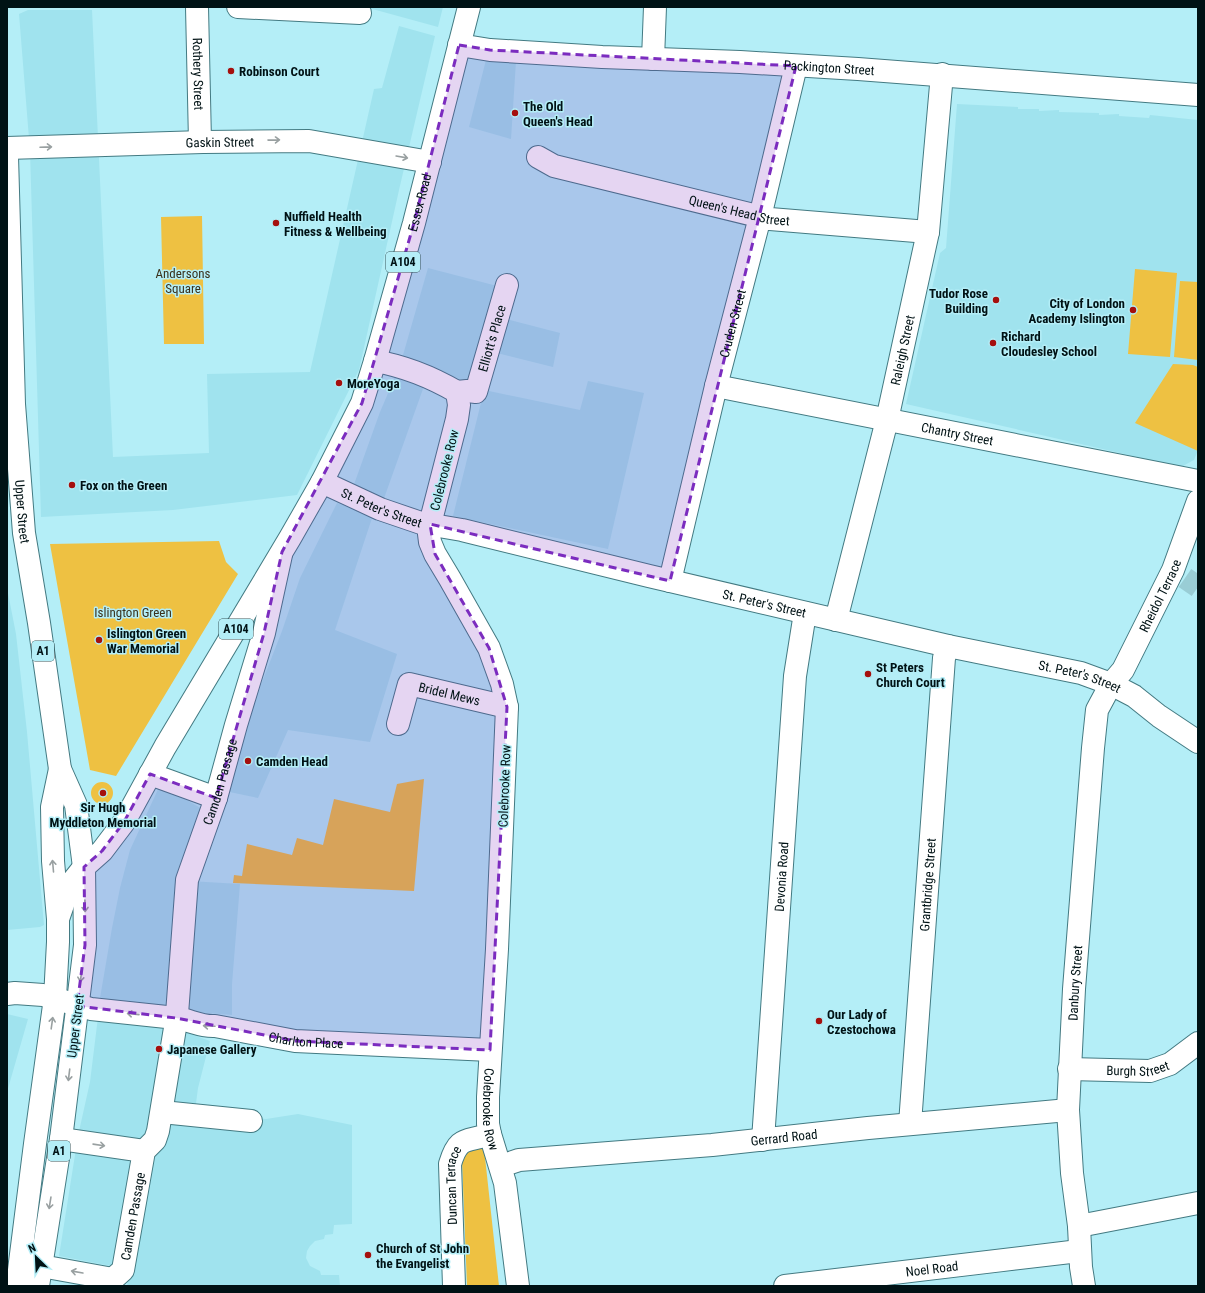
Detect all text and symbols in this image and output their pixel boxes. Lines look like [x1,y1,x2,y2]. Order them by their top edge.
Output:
street label: Rothery Street [190,38,206,111]
street label: Packington Street [783,58,875,78]
place label: Robinson Court [239,64,319,79]
marker: Robinson Court [226,66,236,76]
place label: The Old Queen's Head [523,99,593,129]
marker: The Old Queen's Head [510,108,520,118]
street label: Gaskin Street [185,135,254,151]
one-way arrow [267,136,280,144]
one-way arrow [39,143,52,150]
one-way arrow [395,154,408,162]
street label: Essex Road [405,172,434,233]
street label: Queen's Head Street [687,192,790,229]
place label: Nuffield Health Fitness & Wellbeing [284,209,387,239]
marker: Nuffield Health Fitness & Wellbeing [271,218,281,228]
road number: A104 [386,252,420,272]
park label: Andersons Square [156,266,211,296]
place label: Tudor Rose Building [929,286,988,316]
street label: Cruden Street [717,288,749,359]
marker: Tudor Rose Building [991,295,1001,305]
place label: City of London Academy Islington [1028,296,1125,326]
street label: Elliott's Place [475,303,509,374]
marker: City of London Academy Islington [1128,305,1138,315]
street label: Raleigh Street [888,314,918,387]
place label: Richard Cloudesley School [1001,329,1097,359]
marker: Richard Cloudesley School [988,338,998,348]
place label: MoreYoga [347,376,400,391]
marker: MoreYoga [334,378,344,388]
street label: Chantry Street [920,420,995,449]
street label: Colebrooke Row [427,428,462,512]
place label: Fox on the Green [80,478,167,493]
street label: Upper Street [12,479,33,545]
marker: Fox on the Green [67,480,77,490]
street label: St. Peter's Street [339,485,424,531]
street label: Rheidol Terrace [1136,557,1184,635]
street label: St. Peter's Street [721,586,808,621]
park label: Islington Green [94,605,172,620]
road number: A104 [219,619,253,639]
place label: Islington Green War Memorial [107,626,186,656]
marker: Islington Green War Memorial [94,635,104,645]
road number: A1 [32,641,54,661]
street label: St. Peter's Street [1037,658,1124,696]
place label: St Peters Church Court [876,660,945,690]
marker: St Peters Church Court [863,669,873,679]
street label: Bridel Mews [417,679,482,708]
street label: Camden Passage [200,737,240,827]
street label: Colebrooke Row [496,744,513,828]
place label: Camden Head [256,754,328,769]
marker: Camden Head [243,756,253,766]
marker: Sir Hugh Myddleton Memorial [98,788,108,798]
place label: Sir Hugh Myddleton Memorial [50,800,156,830]
street label: Grantbridge Street [917,837,939,932]
street label: Devonia Road [772,841,792,912]
one-way arrow [50,860,57,873]
one-way arrow [81,899,89,912]
street label: Danbury Street [1065,945,1085,1021]
one-way arrow [77,969,85,982]
street label: Upper Street [64,993,87,1059]
place label: Our Lady of Czestochowa [827,1007,896,1037]
one-way arrow [127,1010,140,1017]
one-way arrow [48,1016,56,1029]
marker: Our Lady of Czestochowa [814,1016,824,1026]
one-way arrow [203,1022,216,1029]
street label: Charlton Place [268,1029,344,1051]
place label: Japanese Gallery [167,1042,257,1057]
marker: Japanese Gallery [154,1044,164,1054]
street label: Burgh Street [1106,1058,1171,1079]
street label: Colebrooke Row [480,1067,502,1153]
one-way arrow [65,1068,73,1081]
street label: Gerrard Road [750,1127,818,1149]
road number: A1 [48,1141,70,1161]
one-way arrow [93,1141,106,1149]
street label: Duncan Terrace [443,1143,464,1225]
street label: Camden Passage [118,1171,148,1262]
one-way arrow [46,1196,54,1209]
north arrow [16,1237,56,1277]
text: N [26,1241,38,1256]
place label: Church of St John the Evangelist [376,1241,469,1271]
marker: Church of St John the Evangelist [363,1250,373,1260]
street label: Noel Road [905,1258,959,1280]
one-way arrow [71,1268,84,1276]

